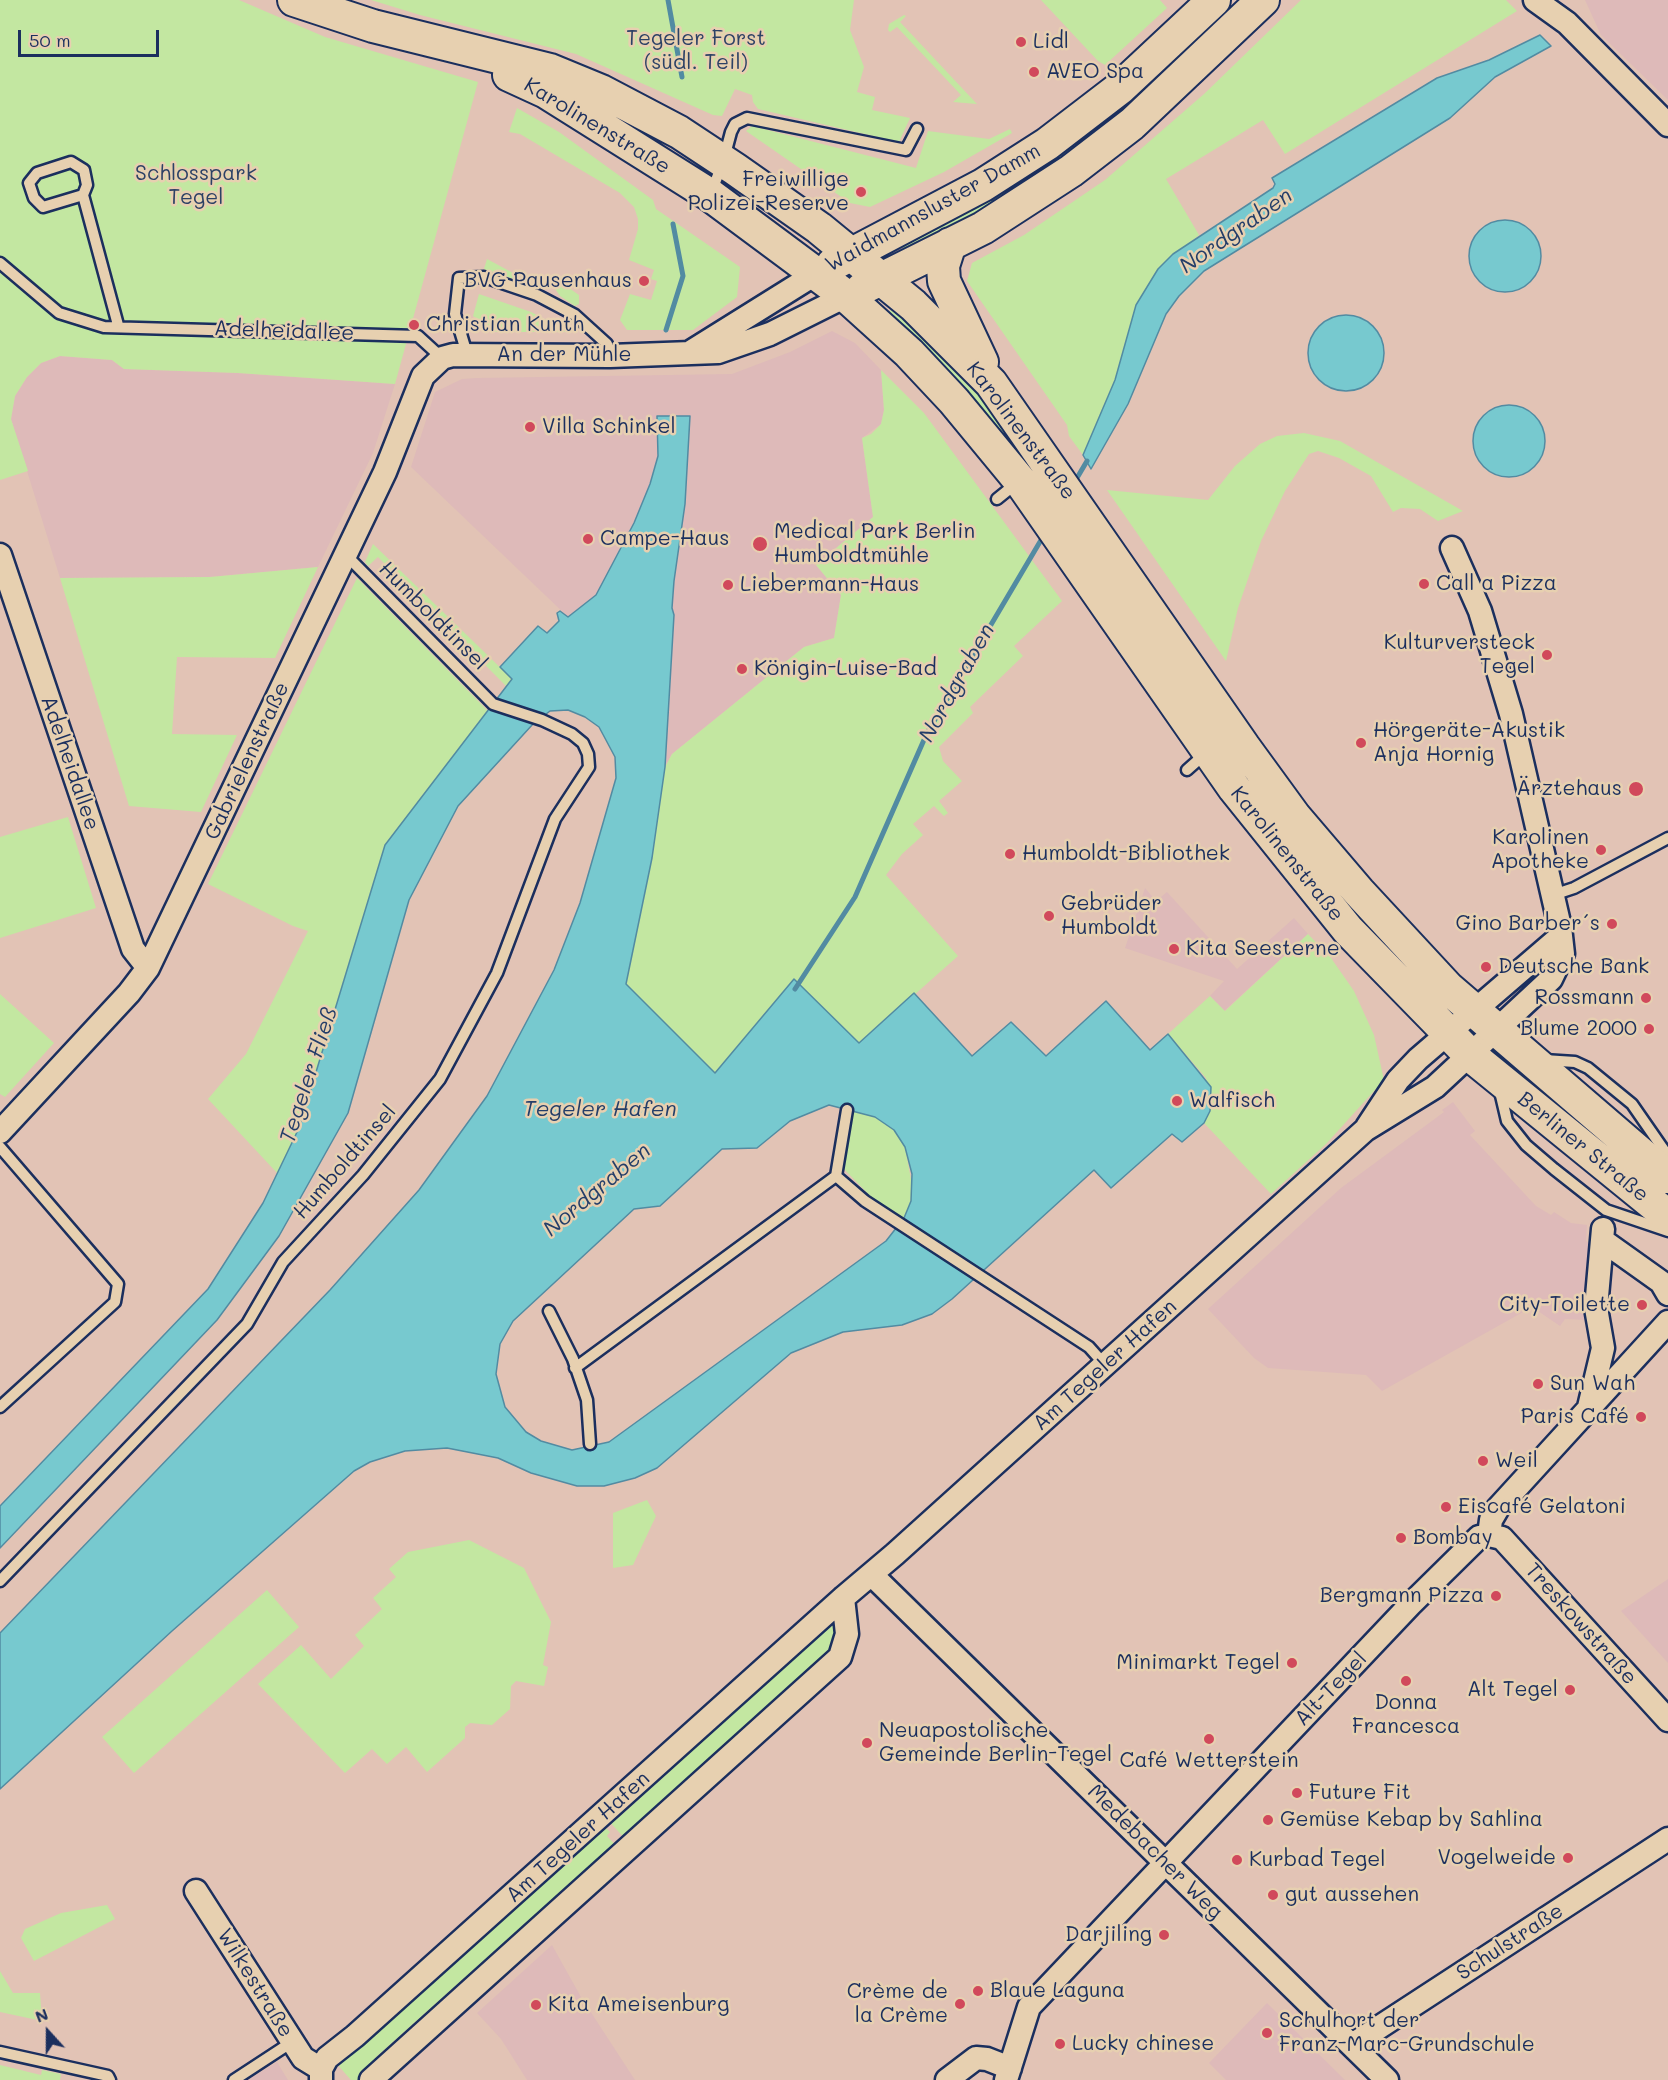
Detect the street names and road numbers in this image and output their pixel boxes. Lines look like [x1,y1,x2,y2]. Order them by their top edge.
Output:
street label: Karolinenstraße [519,72,675,180]
street label: Waidmannsluster Damm [821,138,1045,278]
street label: Adelheidallee [213,316,355,346]
street label: An der Mühle [497,342,631,368]
street label: Karolinenstraße [961,357,1081,505]
street label: Humboldtinsel [373,556,493,676]
street label: Gabrielenstraße [199,678,295,844]
street label: Adelheidallee [35,693,105,833]
street label: Karolinenstraße [1225,782,1349,926]
street label: Berliner Straße [1512,1086,1654,1208]
street label: Humboldtinsel [288,1100,402,1224]
street label: Am Tegeler Hafen [1028,1294,1182,1436]
street label: Treskowstraße [1520,1558,1642,1690]
street label: Alt-Tegel [1290,1647,1372,1731]
street label: Am Tegeler Hafen [501,1766,655,1908]
street label: Medebacher Weg [1082,1779,1228,1925]
street label: Schulstraße [1452,1898,1568,1986]
street label: Wilkestraße [212,1924,298,2042]

